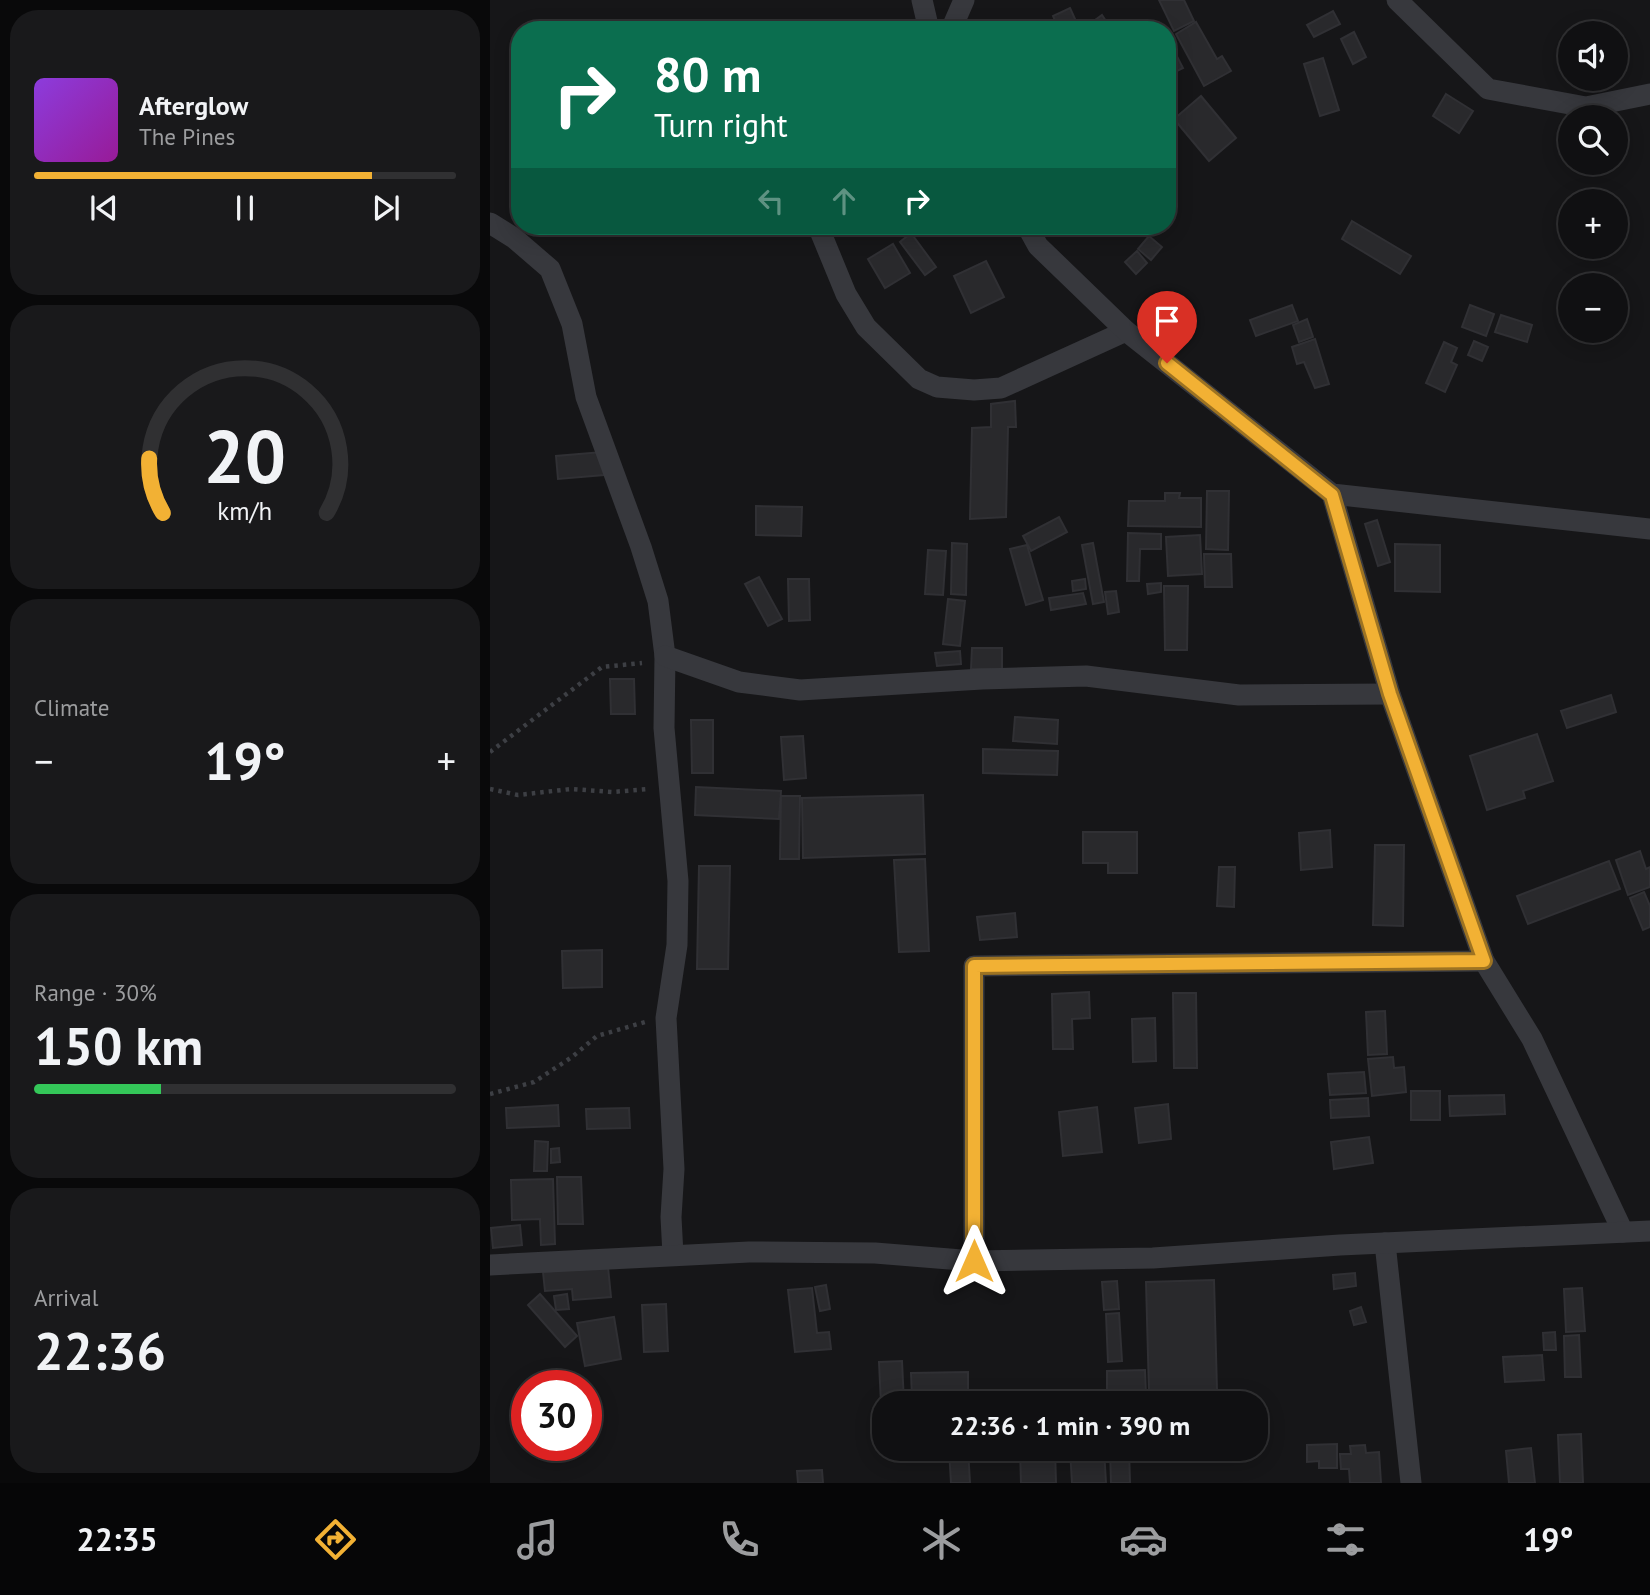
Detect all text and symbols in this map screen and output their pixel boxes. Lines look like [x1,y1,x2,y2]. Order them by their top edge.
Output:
map controls [1558,21,1628,343]
button: sound [1558,21,1628,91]
text: 80 m [654,42,761,106]
icon: right [539,49,630,140]
text: Afterglow [139,89,248,122]
text: Turn right [654,104,788,146]
button: search [1558,105,1628,175]
text: The Pines [139,122,235,151]
icon: left [752,182,790,220]
icon: ahead [825,182,863,220]
icon: right [898,182,936,220]
icon: previous [85,189,123,227]
icon: pause [226,189,264,227]
icon: next [367,189,405,227]
button: + [1558,189,1628,259]
button: − [1558,273,1628,343]
pin [1137,291,1197,363]
icon: arrive [1148,302,1186,340]
text: 20 [204,409,286,503]
text: km/h [218,495,272,527]
text: Climate [34,693,109,722]
text: 19° [204,727,286,794]
text: − [34,736,53,785]
text: + [437,736,456,785]
text: Range · 30% [34,978,157,1007]
text: 150 km [34,1012,203,1079]
position arrow [937,1224,1011,1298]
text: Arrival [34,1283,98,1312]
text: 22:36 [34,1317,166,1384]
speed limit sign: 30 [511,1370,602,1461]
text: 22:36 · 1 min · 390 m [950,1409,1190,1442]
icon: directions [311,1515,360,1564]
icon: music [513,1515,562,1564]
icon: phone [715,1515,764,1564]
icon: climate [917,1515,966,1564]
icon: car [1119,1515,1168,1564]
icon: filters [1321,1515,1370,1564]
text: 22:35 [77,1518,158,1560]
text: 19° [1523,1518,1573,1560]

